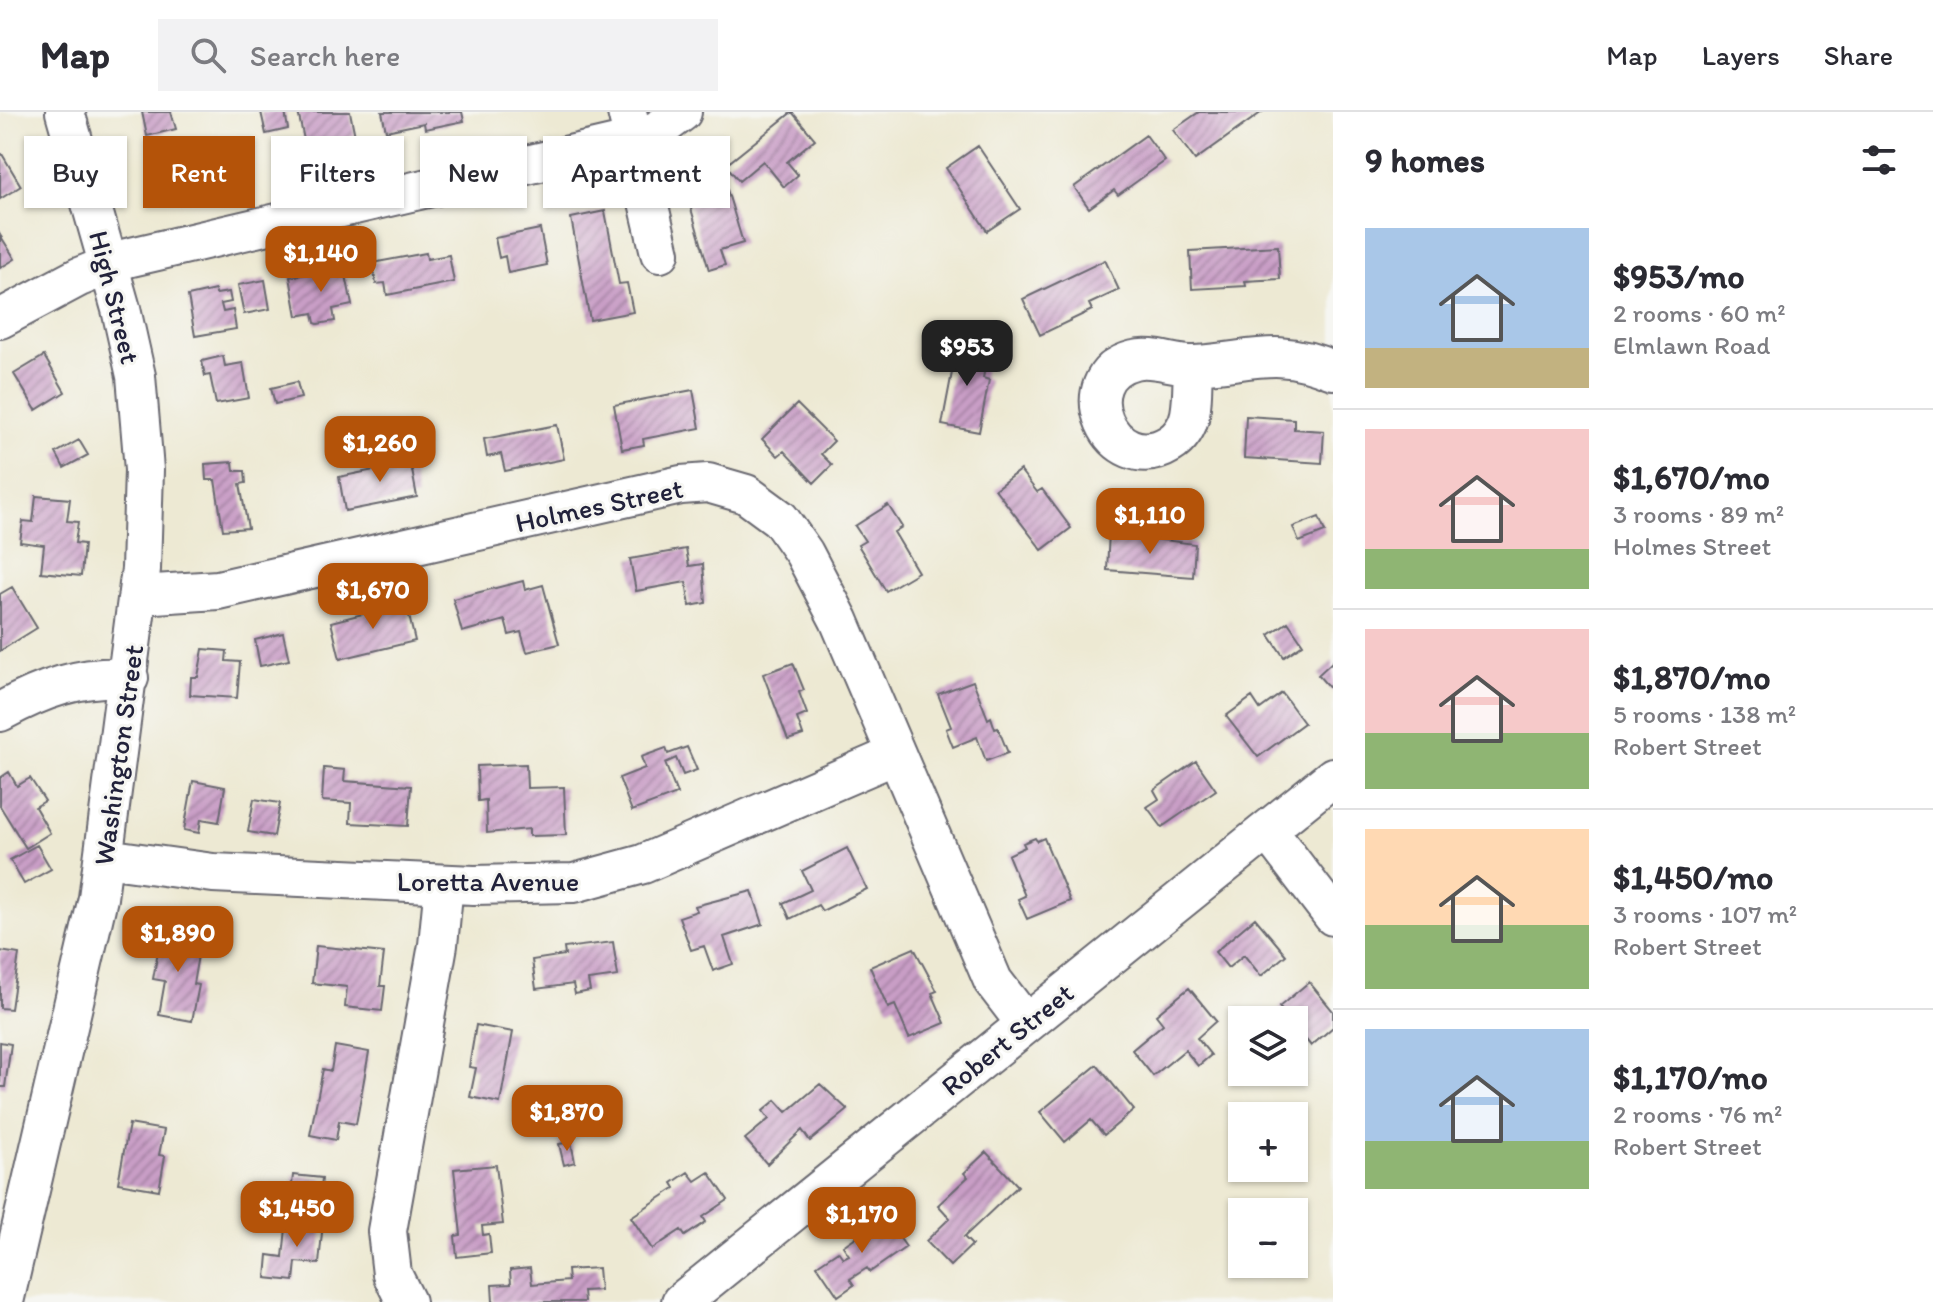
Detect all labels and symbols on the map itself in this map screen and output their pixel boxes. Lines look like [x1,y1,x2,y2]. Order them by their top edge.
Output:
pin: $1,140 [256,226,386,294]
street label: High Street [82,227,148,367]
pin: $953 [920,320,1014,388]
pin: $1,260 [315,416,445,484]
street label: Holmes Street [512,471,686,539]
pin: $1,110 [1085,488,1215,556]
pin: $1,670 [308,563,438,631]
street label: Washington Street [86,642,150,868]
street label: Loretta Avenue [397,864,579,898]
pin: $1,890 [113,906,243,974]
street label: Robert Street [934,975,1080,1103]
pin: $1,870 [502,1085,632,1153]
pin: $1,450 [232,1181,362,1249]
pin: $1,170 [797,1187,927,1255]

